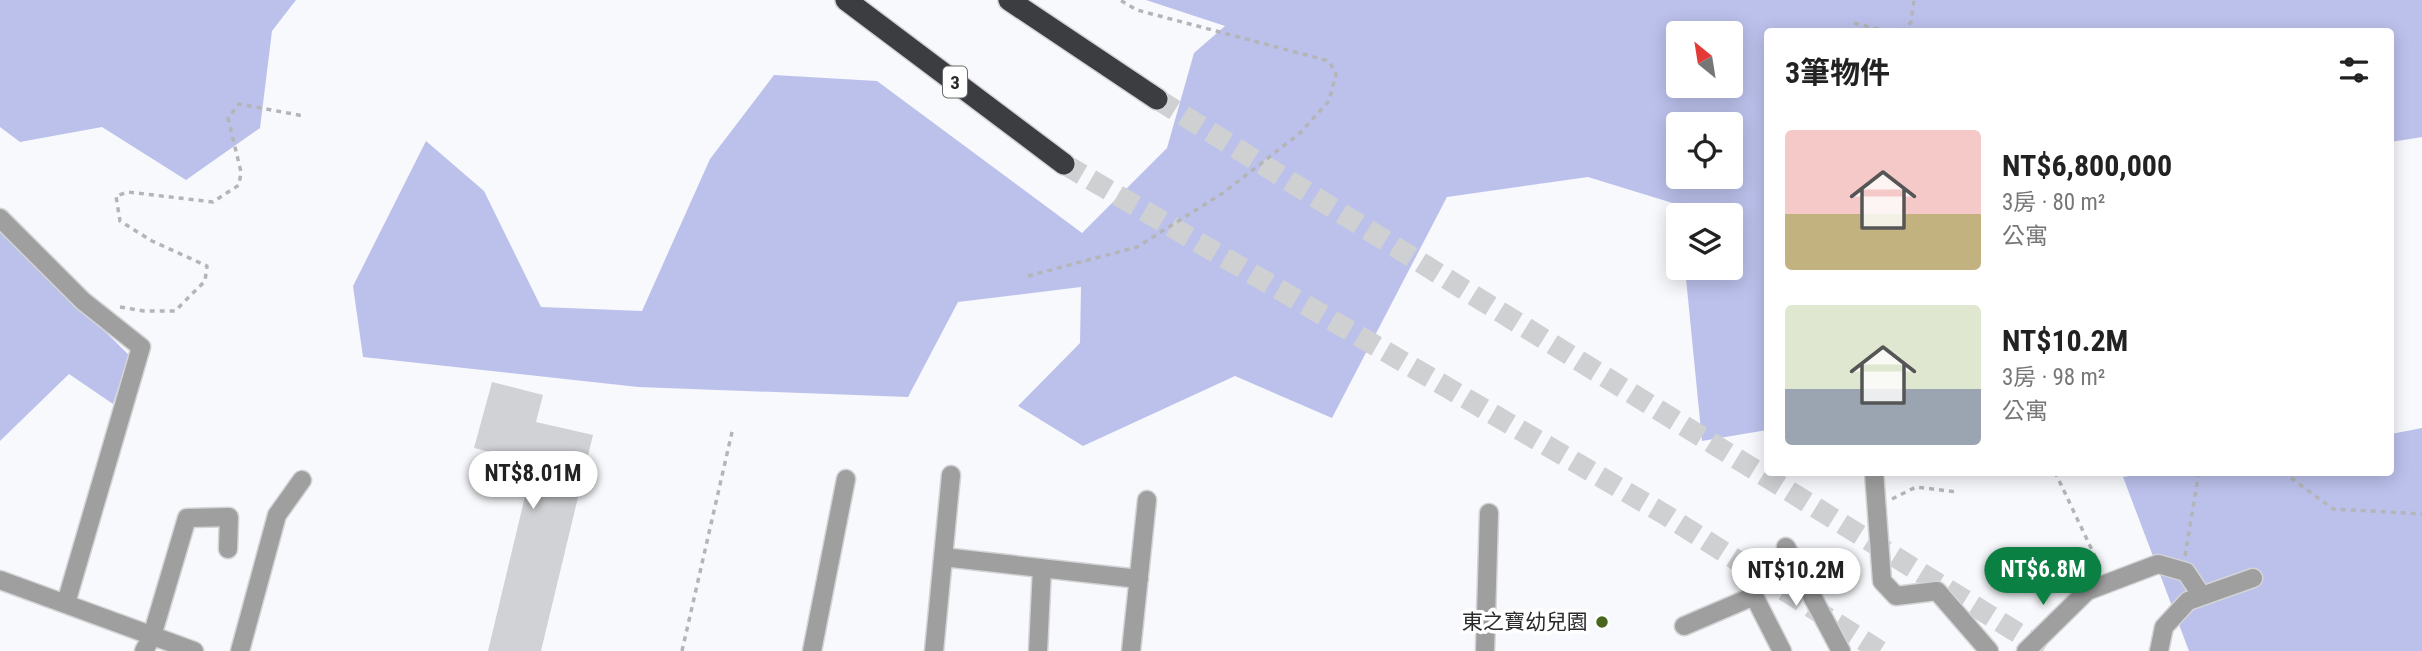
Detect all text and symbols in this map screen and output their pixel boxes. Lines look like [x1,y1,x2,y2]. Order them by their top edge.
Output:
north arrow [1666,21,1743,98]
map controls [1666,21,1743,280]
icon: filters [2335,51,2373,89]
text: 3筆物件 [1785,55,1890,90]
road number: 3 [943,66,967,97]
button: locate [1666,112,1743,189]
text: NT$6,800,000 [2002,148,2172,183]
icon: home [1841,158,1925,242]
text: 3房 · 80 m² [2002,189,2105,216]
button: layers [1666,203,1743,280]
text: 公寓 [2002,223,2048,250]
text: NT$10.2M [2002,323,2128,358]
icon: home [1841,333,1925,417]
text: 3房 · 98 m² [2002,364,2105,391]
text: 公寓 [2002,398,2048,425]
pin: NT$8.01M [461,452,605,511]
text: NT$8.01M [485,460,581,487]
pin: NT$10.2M [1724,548,1868,608]
pin: NT$6.8M [1978,548,2108,607]
text: NT$6.8M [2000,556,2086,583]
text: NT$10.2M [1748,557,1844,584]
place label: 東之寶幼兒園 [1462,610,1588,634]
marker: 東之寶幼兒園 [1594,614,1610,630]

